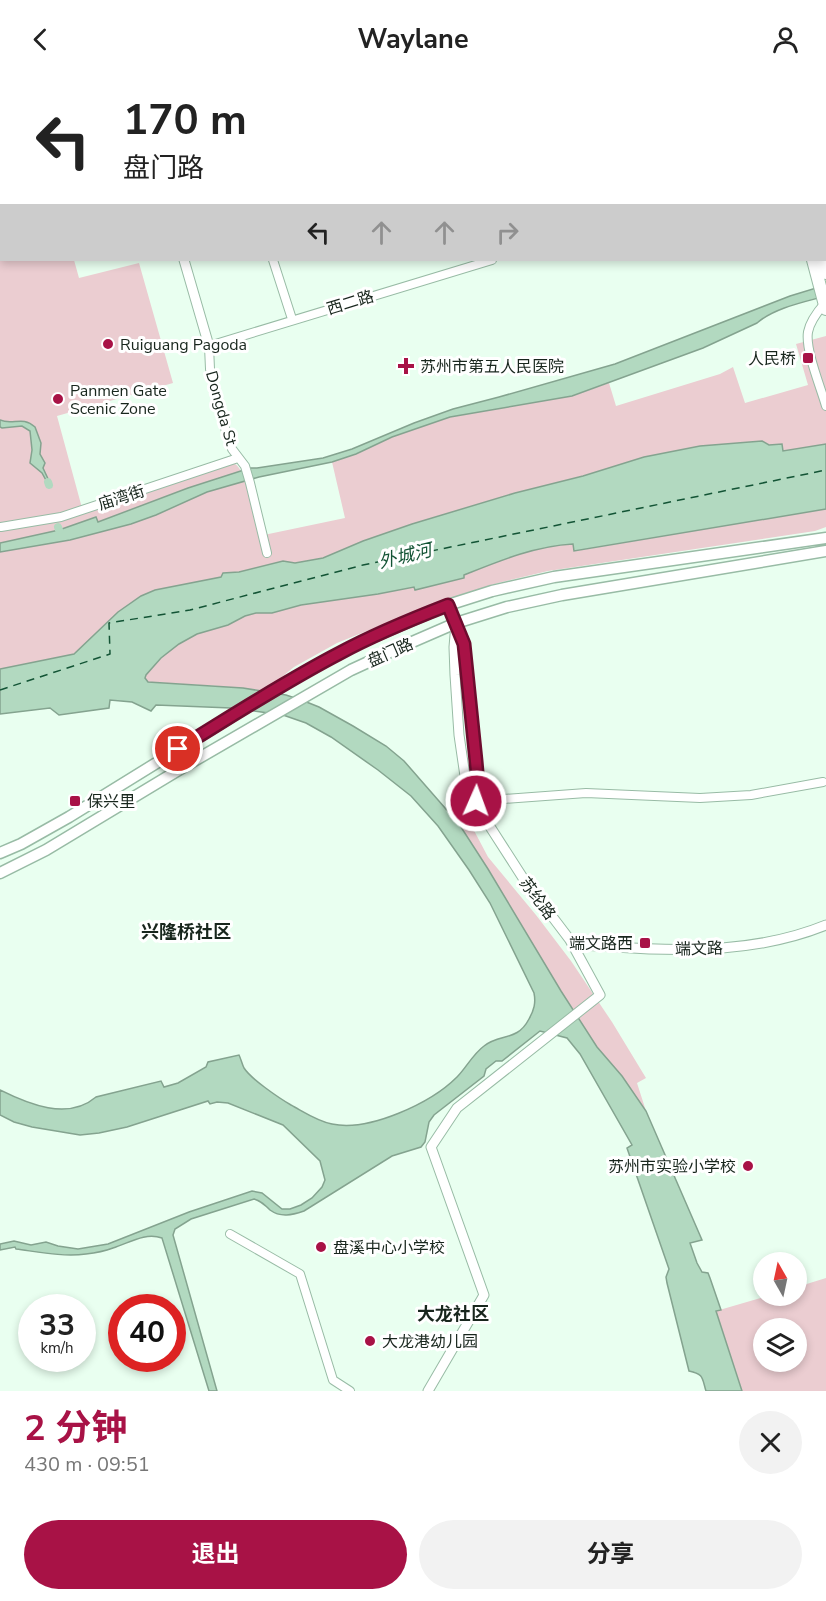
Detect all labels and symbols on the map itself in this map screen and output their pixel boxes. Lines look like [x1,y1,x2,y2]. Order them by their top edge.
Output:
street label: 西二路 [324,285,376,320]
place label: Ruiguang Pagoda [120,334,247,356]
marker: Ruiguang Pagoda [101,337,115,351]
place label: 人民桥 [748,348,796,370]
marker: 人民桥 [801,351,815,365]
place label: 苏州市第五人民医院 [420,356,564,378]
marker: 苏州市第五人民医院 [397,357,415,375]
street label: Dongda St [200,368,242,448]
place label: Panmen Gate Scenic Zone [70,380,167,420]
marker: Panmen Gate Scenic Zone [51,392,65,406]
street label: 庙湾街 [95,480,148,516]
water label: 外城河 [376,537,437,574]
street label: 盘门路 [364,633,417,673]
pin [152,723,203,774]
position arrow [444,769,508,833]
place label: 保兴里 [87,791,135,813]
marker: 保兴里 [68,794,82,808]
street label: 苏纶路 [514,873,560,924]
district label: 兴隆桥社区 [141,920,231,944]
place label: 端文路西 [569,933,633,955]
marker: 端文路西 [638,936,652,950]
street label: 端文路 [675,938,723,960]
place label: 苏州市实验小学校 [608,1156,736,1178]
marker: 苏州市实验小学校 [741,1159,755,1173]
place label: 盘溪中心小学校 [333,1237,445,1259]
marker: 盘溪中心小学校 [314,1240,328,1254]
north arrow [753,1252,807,1306]
speed limit sign: 40 [108,1294,186,1372]
district label: 大龙社区 [417,1302,489,1326]
place label: 大龙港幼儿园 [382,1331,478,1353]
marker: 大龙港幼儿园 [363,1334,377,1348]

